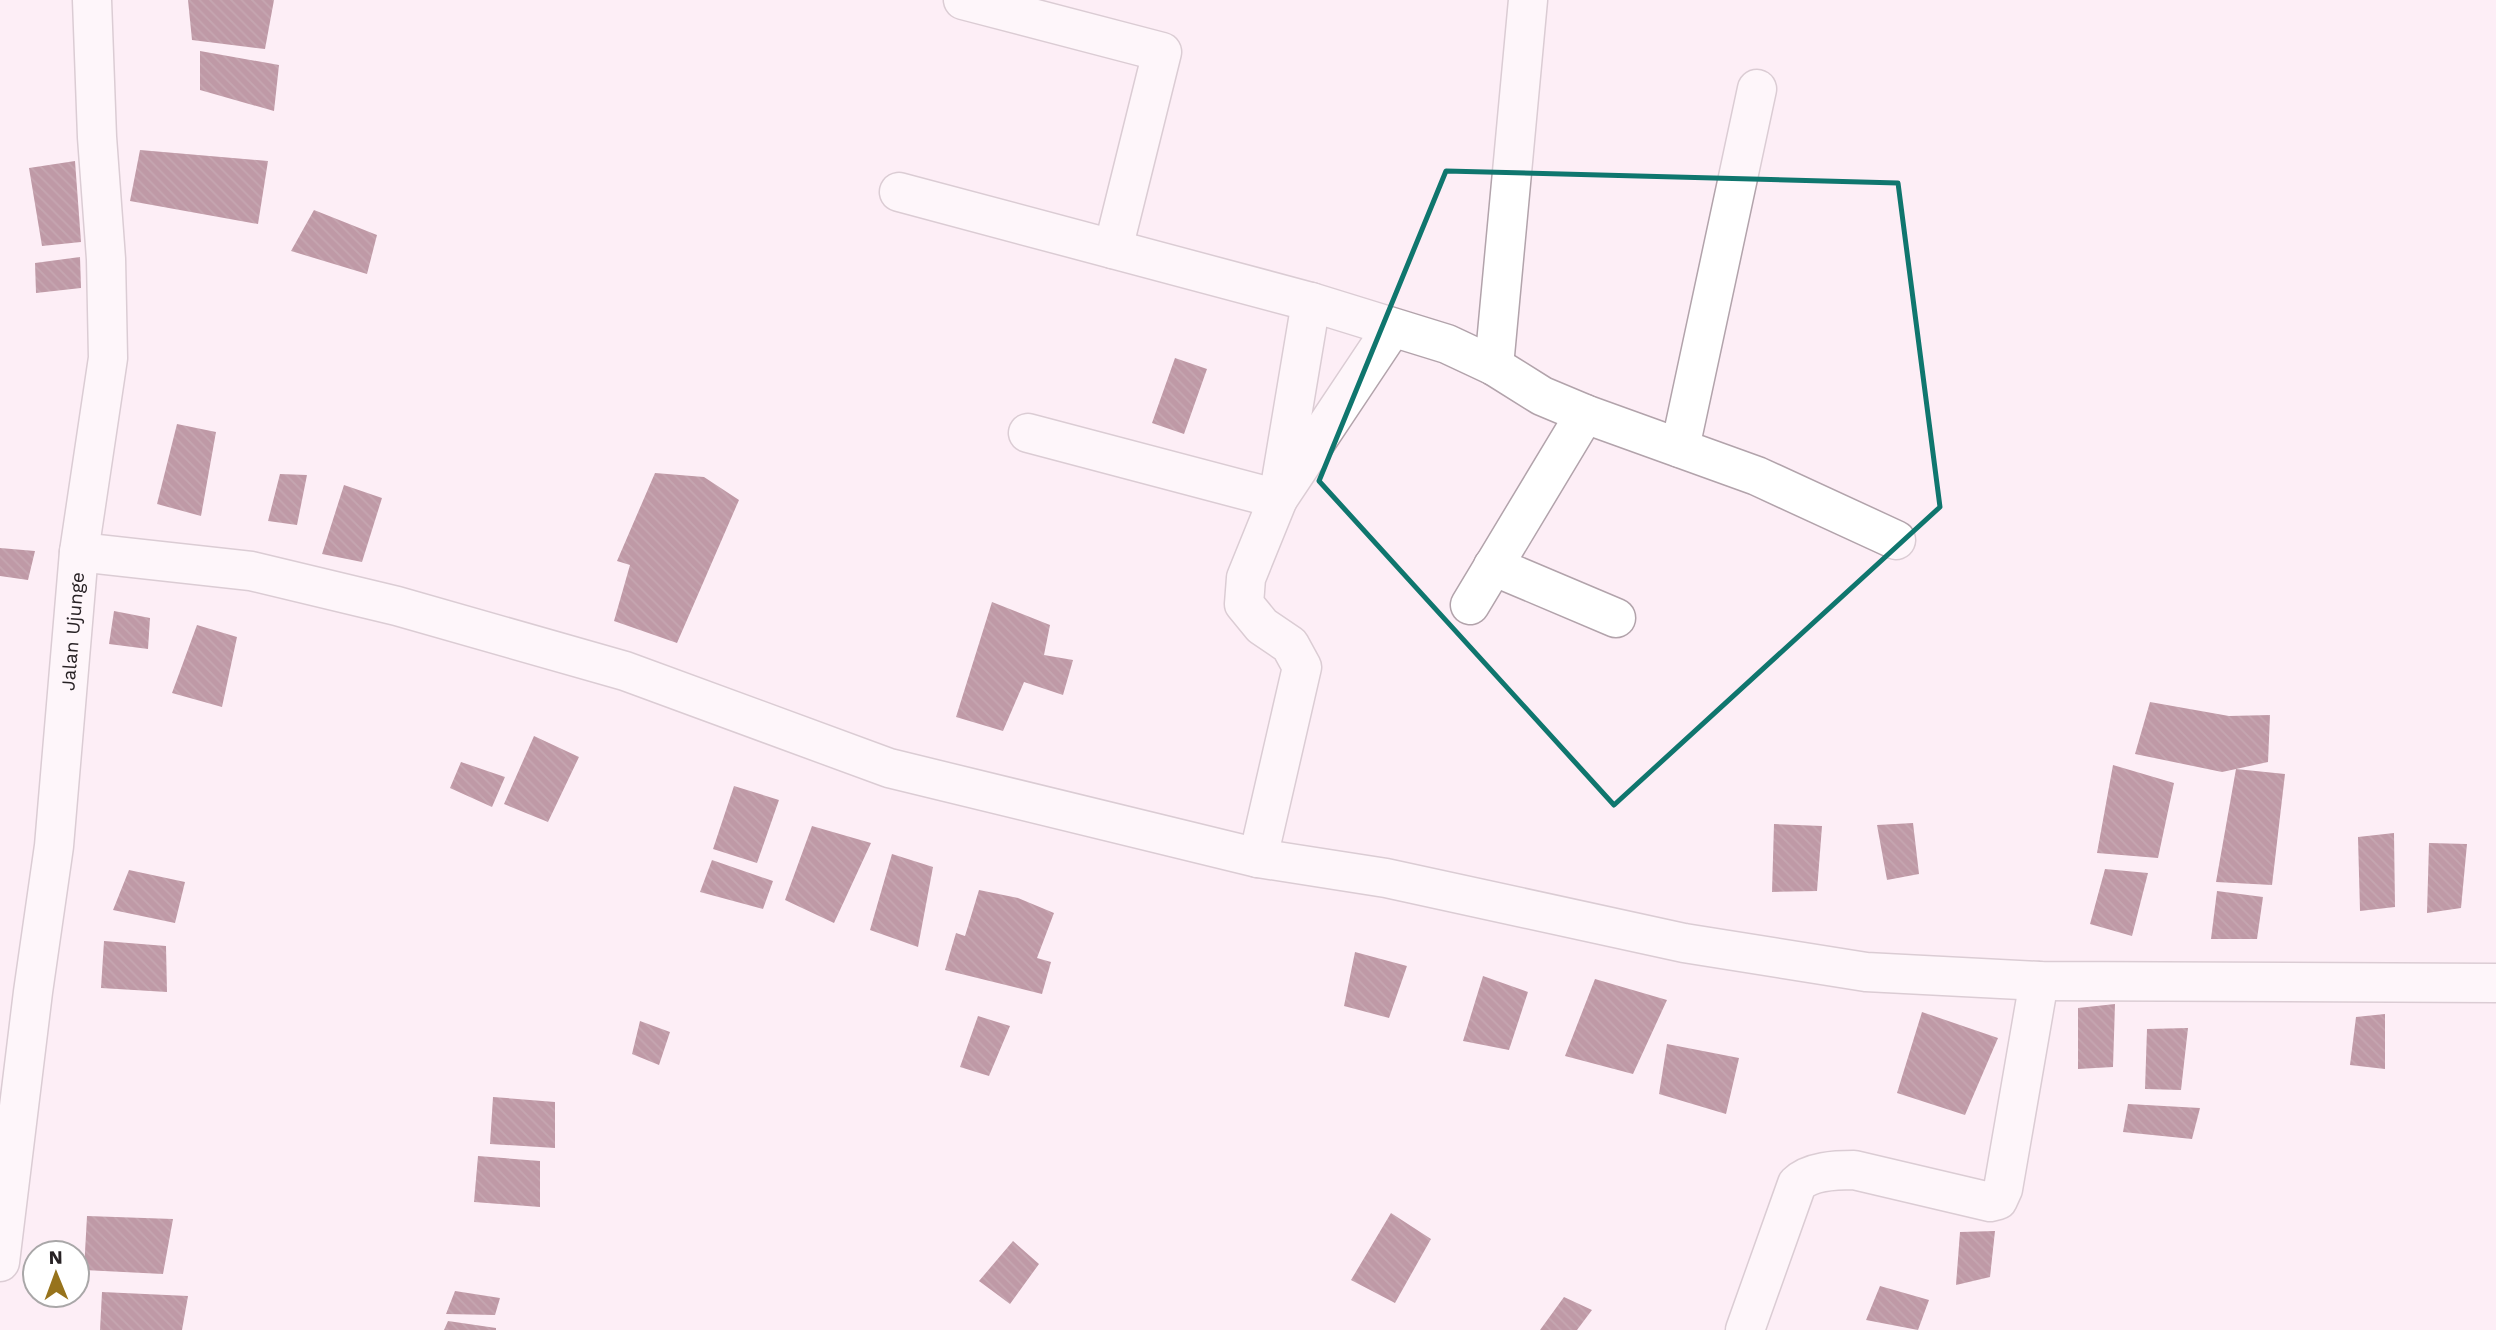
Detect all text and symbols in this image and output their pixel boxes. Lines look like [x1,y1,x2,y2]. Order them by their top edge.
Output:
street label: Jalan Ujunge [56,571,89,692]
north arrow [21,1239,91,1309]
text: N [48,1246,63,1269]

